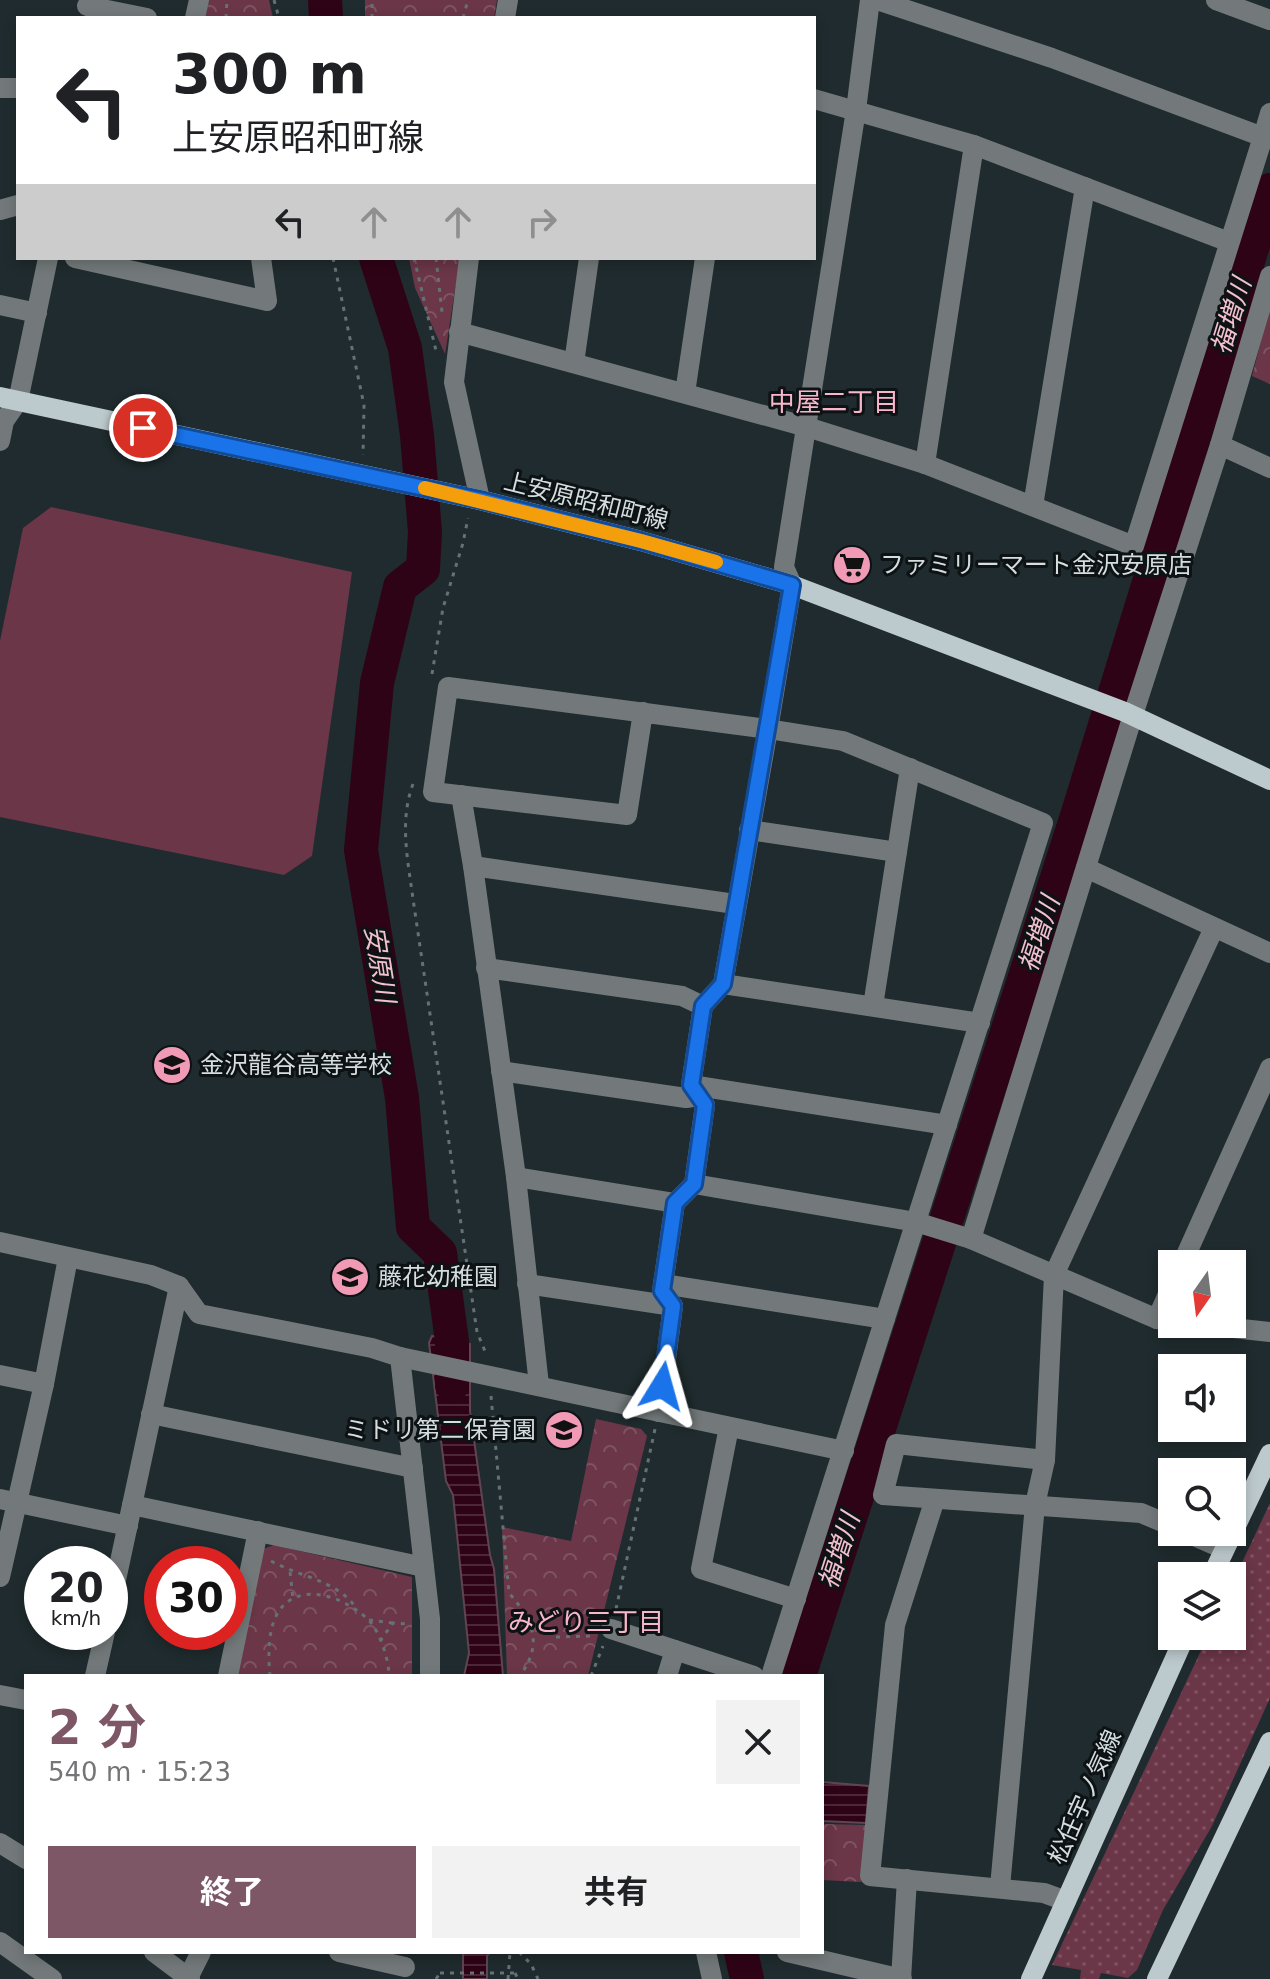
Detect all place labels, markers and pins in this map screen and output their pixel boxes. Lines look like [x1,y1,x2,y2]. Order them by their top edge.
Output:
pin [109,394,177,462]
supermarket icon: ファミリーマート金沢安原店 [831,544,873,586]
place label: ファミリーマート金沢安原店 [880,551,1192,579]
school or university icon: 金沢龍谷高等学校 [151,1044,193,1086]
place label: 金沢龍谷高等学校 [200,1051,392,1079]
school or university icon: 藤花幼稚園 [329,1256,371,1298]
place label: 藤花幼稚園 [378,1263,498,1291]
school or university icon: ミドリ第二保育園 [543,1409,585,1451]
place label: ミドリ第二保育園 [344,1416,536,1444]

